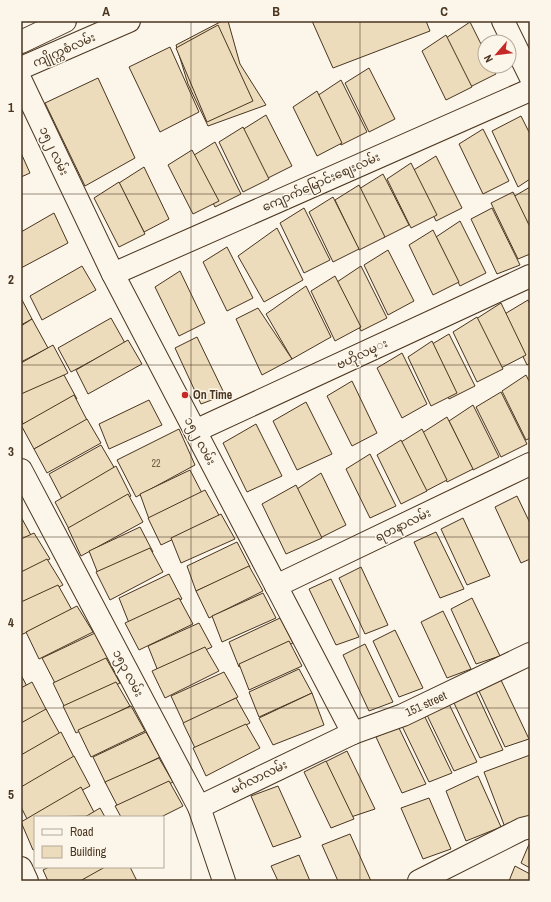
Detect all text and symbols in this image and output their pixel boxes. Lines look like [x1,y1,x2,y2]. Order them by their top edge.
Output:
text: A [102,3,110,20]
text: B [272,3,280,20]
text: C [440,3,448,20]
street label: ကျိုက္ကစံလမ်း [30,28,99,73]
north arrow [477,34,517,74]
text: N [480,53,496,65]
text: 1 [8,99,14,116]
street label: ၁၅၂ လမ်း [34,124,73,179]
street label: ကျောက်မြောင်းစျေးလမ်း [259,148,383,217]
text: 2 [8,271,14,288]
street label: ဗဟိုလမ္း [333,334,391,375]
place label: On Time [193,387,233,403]
marker: On Time [180,390,190,400]
street label: ၁၅၂ လမ်း [179,414,220,469]
text: 3 [8,443,14,460]
house number: 22 [151,457,161,470]
street label: ရတနာလမ်း [372,504,434,547]
text: 4 [8,614,14,631]
street label: ၁၅၃ လမ်း [107,646,148,700]
street label: 151 street [403,687,449,720]
street label: မင်္ဂလာလမ်း [228,756,290,798]
text: 5 [8,786,14,803]
legend [34,816,164,868]
text: Road [70,824,94,840]
text: Building [70,844,107,860]

